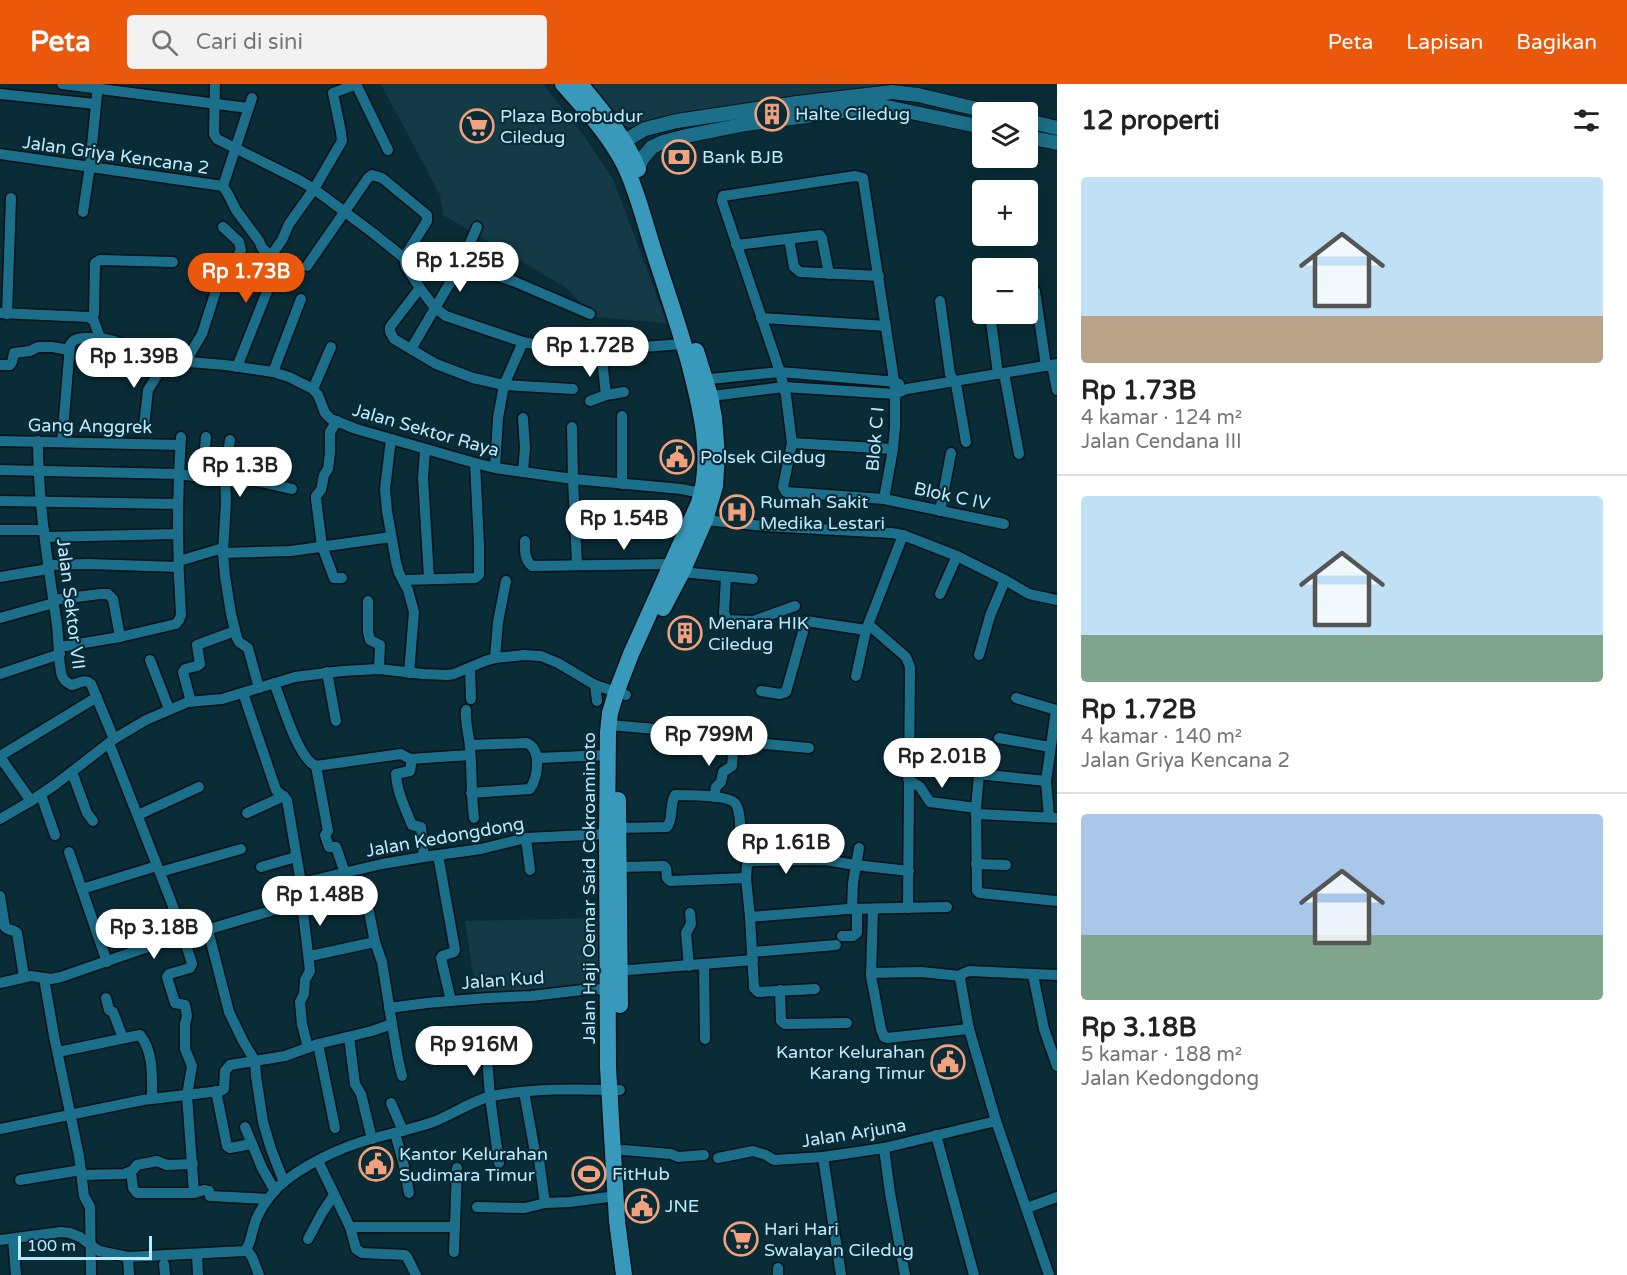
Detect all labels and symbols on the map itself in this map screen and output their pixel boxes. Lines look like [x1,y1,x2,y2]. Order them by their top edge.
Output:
building icon: Halte Ciledug [754,96,790,132]
place label: Halte Ciledug [795,103,910,125]
place label: Plaza Borobudur Ciledug [500,105,643,148]
supermarket icon: Plaza Borobudur Ciledug [459,108,495,144]
street label: Jalan Griya Kencana 2 [21,131,211,179]
bank icon: Bank BJB [661,139,697,175]
place label: Bank BJB [702,146,783,168]
pin: Rp 1.25B [398,242,522,293]
pin: Rp 1.73B [184,253,308,304]
pin: Rp 1.72B [528,327,652,378]
pin: Rp 1.39B [72,338,196,389]
street label: Jalan Sektor Raya [350,399,502,461]
street label: Blok C I [861,406,889,472]
street label: Gang Anggrek [28,414,153,438]
public building icon: Polsek Ciledug [659,439,695,475]
place label: Polsek Ciledug [700,446,826,468]
pin: Rp 1.3B [185,447,295,498]
street label: Blok C IV [912,477,992,515]
place label: Rumah Sakit Medika Lestari [760,491,885,534]
hospital icon: Rumah Sakit Medika Lestari [719,494,755,530]
pin: Rp 1.54B [562,500,686,551]
street label: Jalan Sektor VII [52,537,90,671]
place label: Menara HIK Ciledug [708,612,809,655]
building icon: Menara HIK Ciledug [667,615,703,651]
pin: Rp 799M [654,716,764,767]
street label: Jalan Haji Oemar Said Cokroaminoto [578,732,600,1044]
pin: Rp 2.01B [880,738,1004,789]
street label: Jalan Kedongdong [364,812,526,862]
pin: Rp 1.61B [724,824,848,875]
pin: Rp 1.48B [258,876,382,927]
pin: Rp 3.18B [92,909,216,960]
street label: Jalan Kud [461,966,545,994]
pin: Rp 916M [419,1026,529,1077]
place label: Kantor Kelurahan Karang Timur [776,1041,925,1084]
public building icon: Kantor Kelurahan Karang Timur [930,1044,966,1080]
street label: Jalan Arjuna [800,1114,908,1152]
place label: Kantor Kelurahan Sudimara Timur [399,1143,548,1186]
public building icon: Kantor Kelurahan Sudimara Timur [358,1146,394,1182]
sports icon: FitHub [571,1156,607,1192]
place label: FitHub [612,1163,670,1185]
public building icon: JNE [624,1188,660,1224]
place label: JNE [665,1195,699,1217]
place label: Hari Hari Swalayan Ciledug [764,1218,914,1261]
supermarket icon: Hari Hari Swalayan Ciledug [723,1221,759,1257]
scale bar [18,1233,152,1260]

